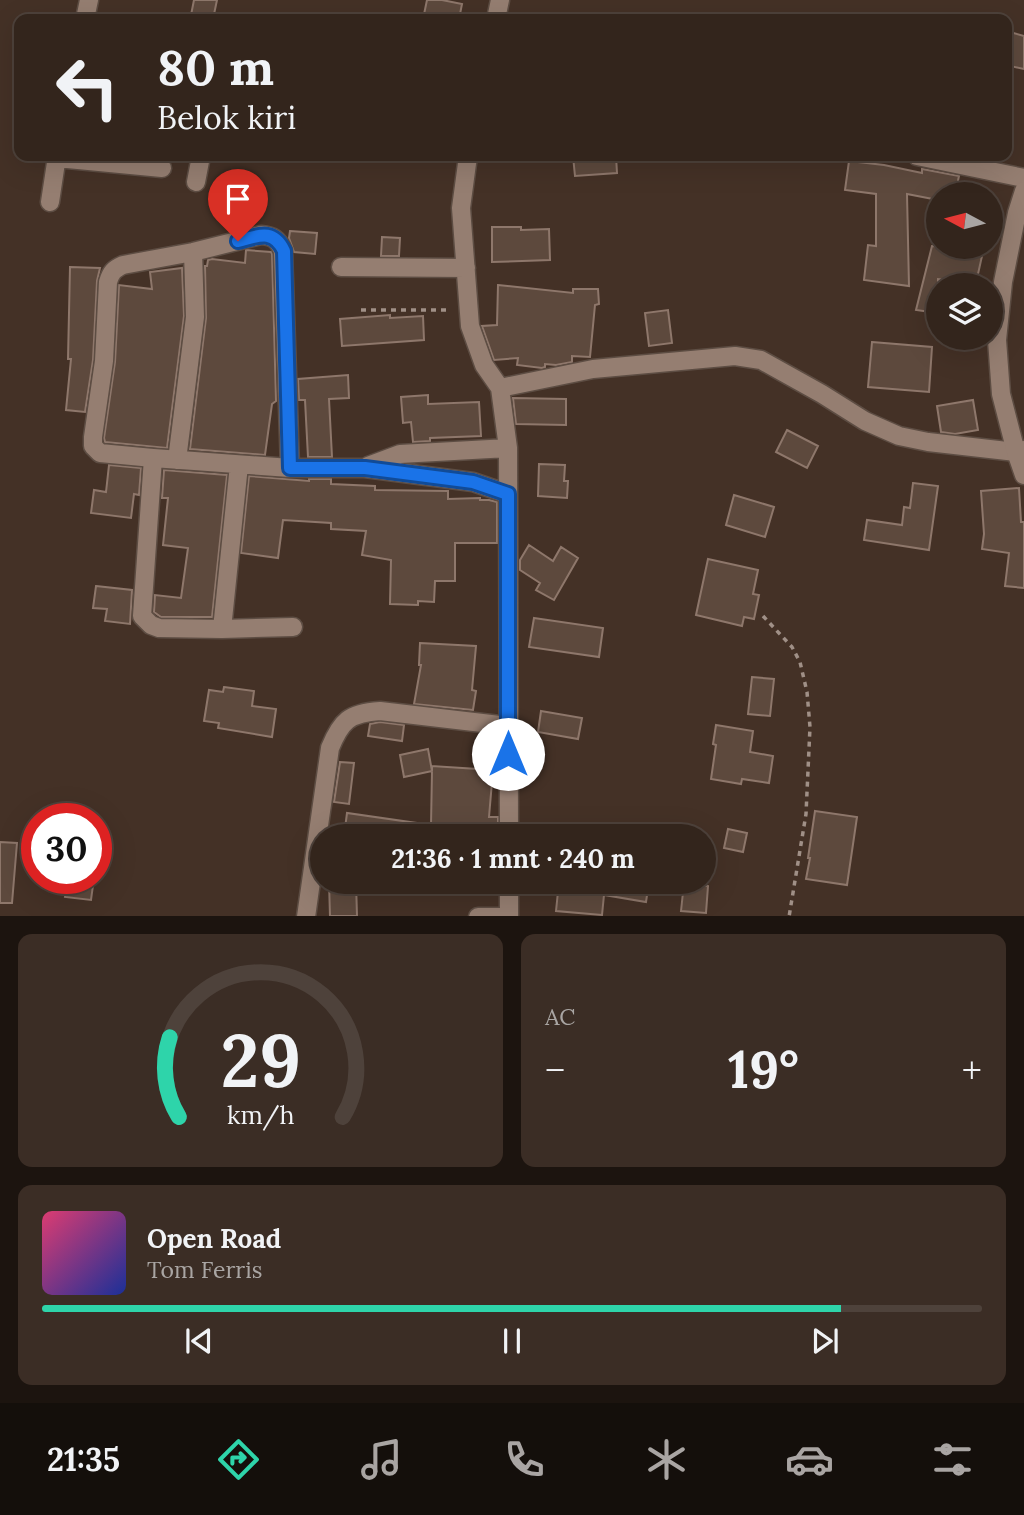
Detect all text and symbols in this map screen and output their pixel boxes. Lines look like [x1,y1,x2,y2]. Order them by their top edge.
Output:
text: 80 m [157,36,274,98]
icon: left [42,42,133,133]
text: Belok kiri [157,97,296,138]
pin [208,169,268,241]
icon: arrive [219,180,257,218]
north arrow [926,182,1003,259]
map controls [926,182,1003,350]
button: layers [926,273,1003,350]
position arrow [471,717,545,791]
speed limit sign: 30 [21,803,112,894]
text: 21:36 · 1 mnt · 240 m [391,842,635,875]
text: AC [545,1002,575,1031]
text: 29 [220,1014,301,1107]
text: 19° [728,1036,799,1102]
text: − [545,1046,565,1094]
text: + [962,1046,982,1094]
text: km/h [227,1098,294,1130]
text: Open Road [147,1222,281,1255]
text: Tom Ferris [147,1255,262,1284]
icon: previous [180,1322,218,1360]
icon: pause [493,1322,531,1360]
icon: next [806,1322,844,1360]
icon: directions [214,1435,263,1484]
icon: music [357,1435,406,1484]
icon: phone [500,1435,549,1484]
icon: climate [642,1435,691,1484]
icon: car [785,1435,834,1484]
icon: filters [928,1435,977,1484]
text: 21:35 [47,1439,120,1480]

